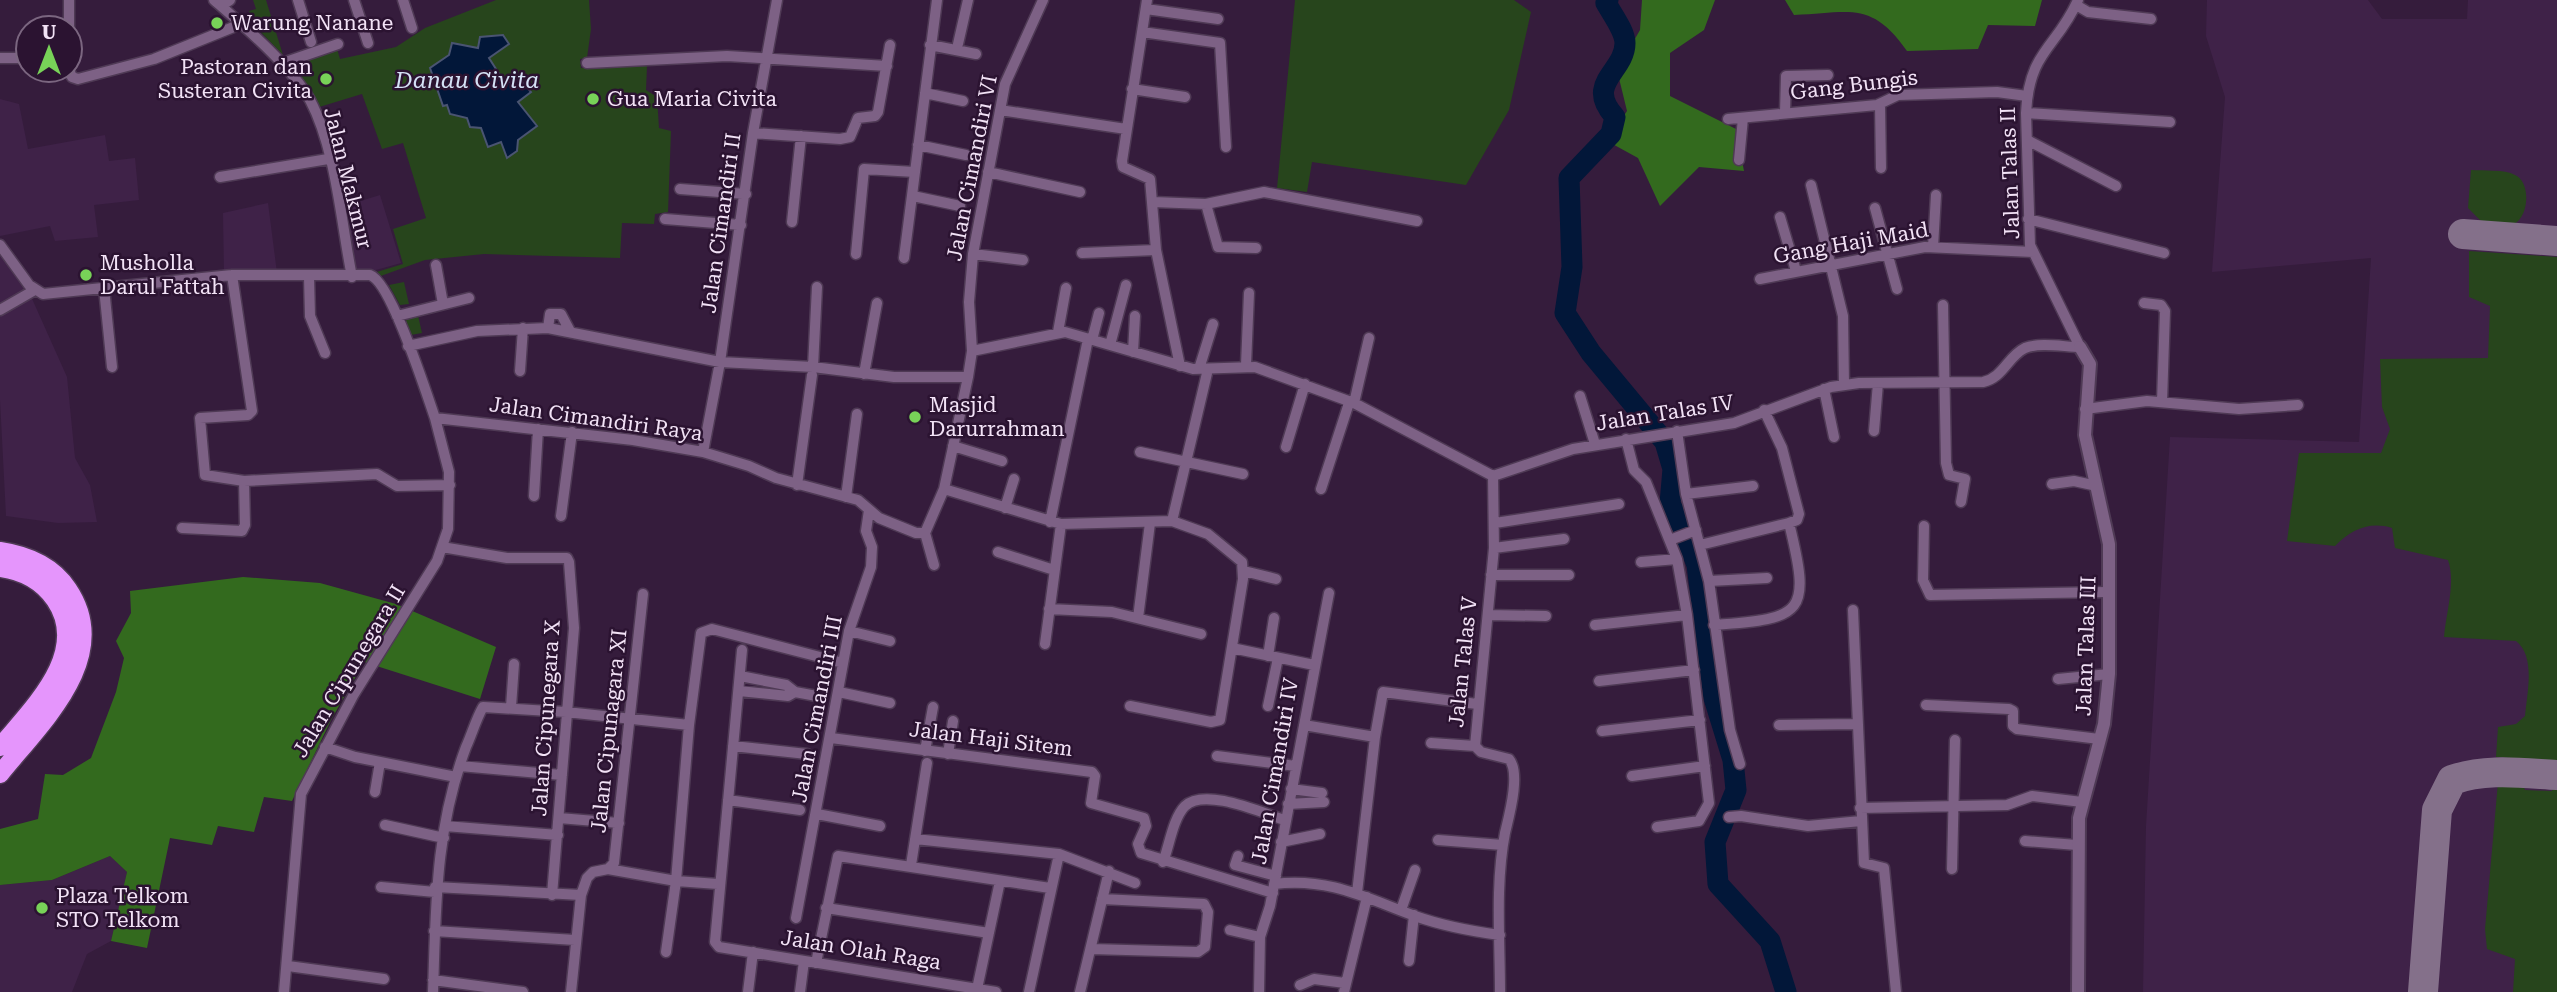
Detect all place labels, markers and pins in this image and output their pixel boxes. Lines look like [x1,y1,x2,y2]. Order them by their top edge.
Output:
place label: Warung Nanane [231,11,393,35]
marker: Warung Nanane [209,15,225,31]
place label: Pastoran dan Susteran Civita [158,55,313,103]
marker: Pastoran dan Susteran Civita [318,71,334,87]
place label: Gua Maria Civita [607,87,777,111]
marker: Gua Maria Civita [585,91,601,107]
place label: Musholla Darul Fattah [100,251,225,299]
marker: Musholla Darul Fattah [78,267,94,283]
place label: Masjid Darurrahman [929,393,1065,441]
marker: Masjid Darurrahman [907,409,923,425]
place label: Plaza Telkom STO Telkom [56,884,189,932]
marker: Plaza Telkom STO Telkom [34,900,50,916]

